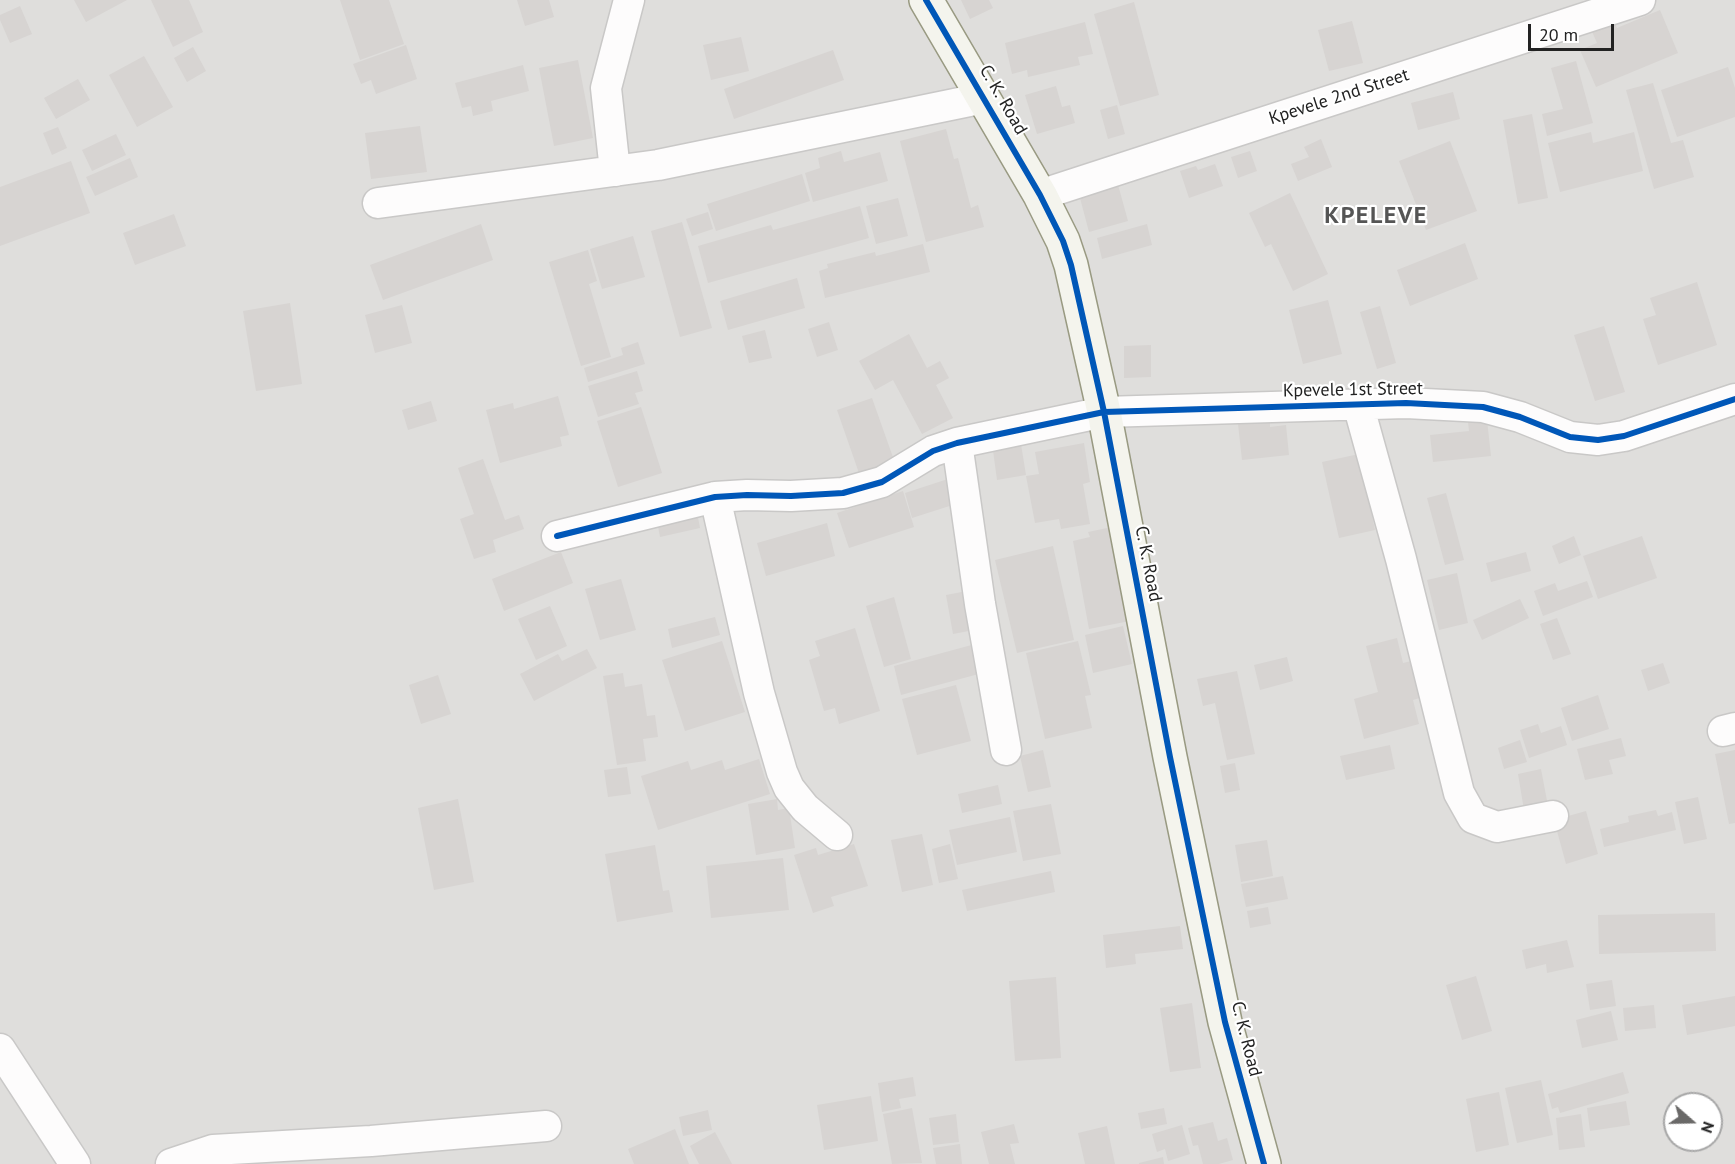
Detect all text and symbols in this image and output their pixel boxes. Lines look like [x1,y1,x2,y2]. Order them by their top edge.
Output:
scale bar [1531,12,1616,50]
text: 20 m [1539,23,1578,46]
street label: C. K. Road [974,61,1032,139]
street label: Kpevele 2nd Street [1266,64,1412,130]
district label: KPELEVE [1324,202,1428,230]
street label: Kpevele 1st Street [1283,378,1423,402]
street label: C. K. Road [1130,524,1166,604]
street label: C. K. Road [1226,999,1266,1079]
north arrow [1663,1092,1723,1152]
text: N [1697,1119,1719,1136]

